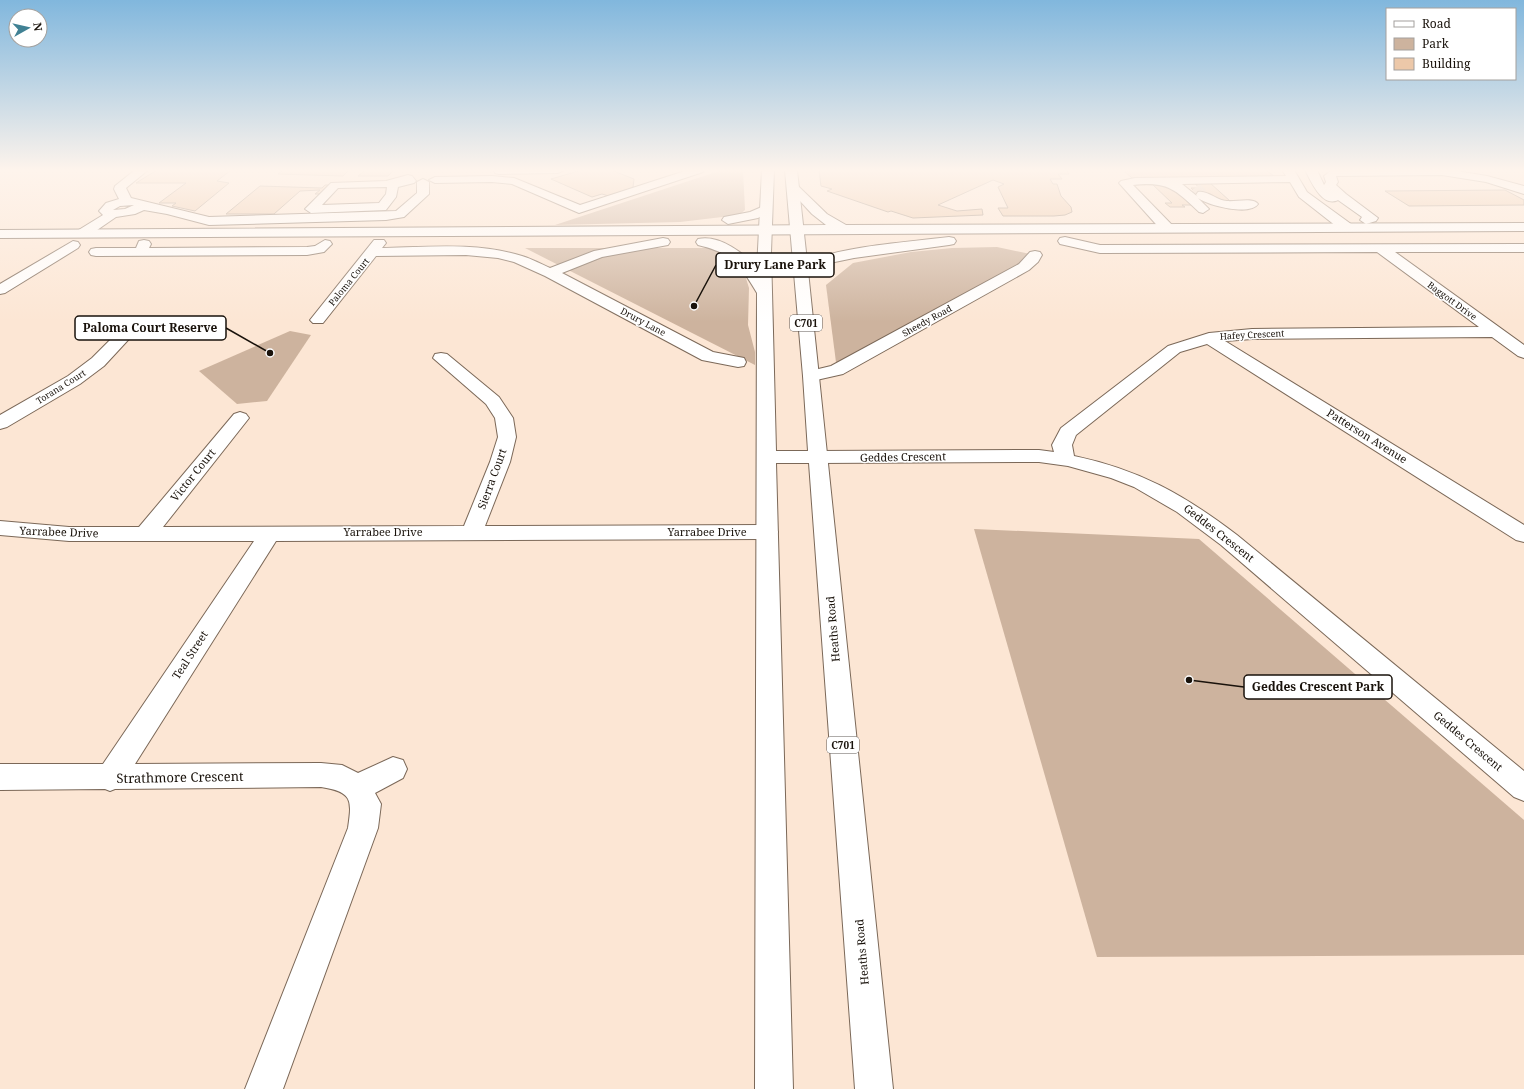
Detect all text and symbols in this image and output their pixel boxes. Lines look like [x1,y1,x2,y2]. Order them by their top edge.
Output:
north arrow [8,8,48,48]
legend [1386,8,1516,80]
text: Road [1422,15,1452,32]
text: N [30,21,46,32]
text: Park [1422,35,1450,52]
text: Building [1422,55,1471,72]
callout: Drury Lane Park [716,253,834,277]
street label: Paloma Court [325,255,372,308]
text: Drury Lane Park [724,256,826,273]
street label: Baggott Drive [1425,278,1480,323]
street label: Sheedy Road [900,301,954,340]
street label: Drury Lane [618,304,668,339]
road number: C701 [790,315,822,331]
callout: Paloma Court Reserve [75,316,226,340]
text: Paloma Court Reserve [83,319,217,336]
street label: Hafey Crescent [1219,326,1285,343]
street label: Torana Court [33,366,88,407]
street label: Patterson Avenue [1324,405,1410,466]
street label: Victor Court [167,445,219,504]
street label: Sierra Court [474,446,510,511]
street label: Geddes Crescent [860,448,946,465]
street label: Geddes Crescent [1181,500,1258,565]
street label: Yarrabee Drive [18,523,99,540]
street label: Yarrabee Drive [342,524,423,539]
street label: Yarrabee Drive [666,524,747,539]
street label: Heaths Road [822,595,843,663]
street label: Teal Street [168,627,211,682]
callout: Geddes Crescent Park [1244,675,1392,699]
text: Geddes Crescent Park [1252,678,1385,695]
street label: Geddes Crescent [1431,707,1506,774]
road number: C701 [827,737,859,753]
street label: Strathmore Crescent [116,767,244,787]
street label: Heaths Road [851,918,872,986]

